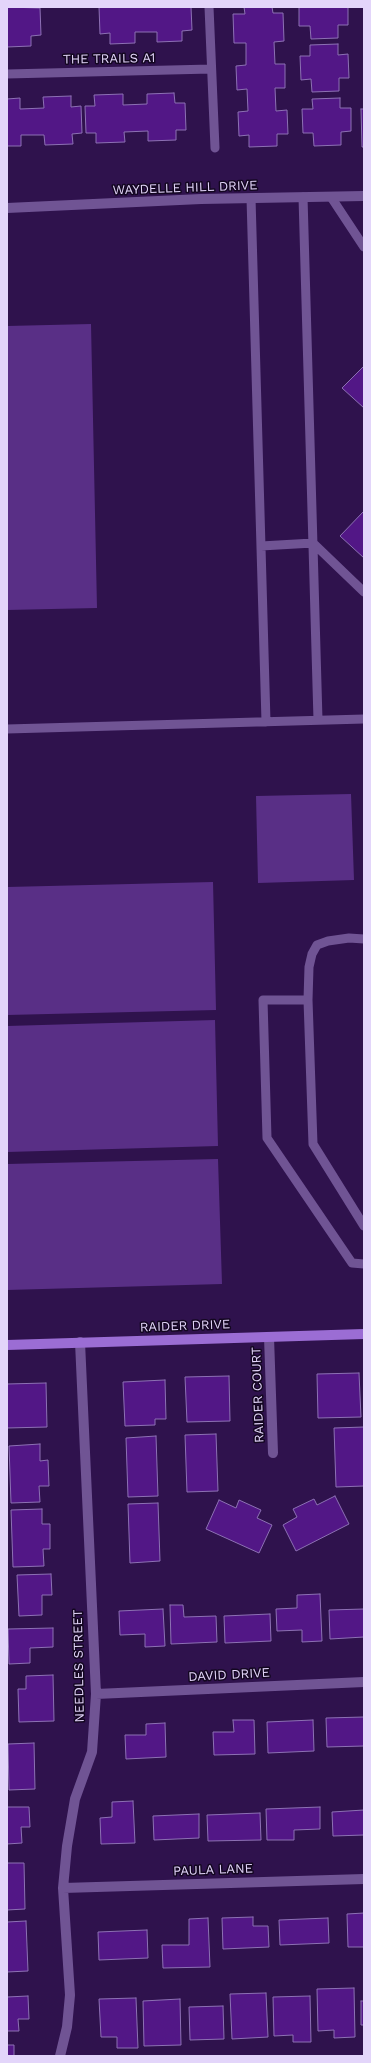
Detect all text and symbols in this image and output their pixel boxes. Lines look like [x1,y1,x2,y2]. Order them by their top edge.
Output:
street label: THE TRAILS A1 [63,50,155,68]
street label: WAYDELLE HILL DRIVE [112,178,258,198]
street label: RAIDER DRIVE [140,1317,230,1335]
street label: RAIDER COURT [249,1347,267,1443]
street label: NEEDLES STREET [70,1609,88,1723]
street label: DAVID DRIVE [188,1665,270,1685]
street label: PAULA LANE [173,1861,253,1879]

